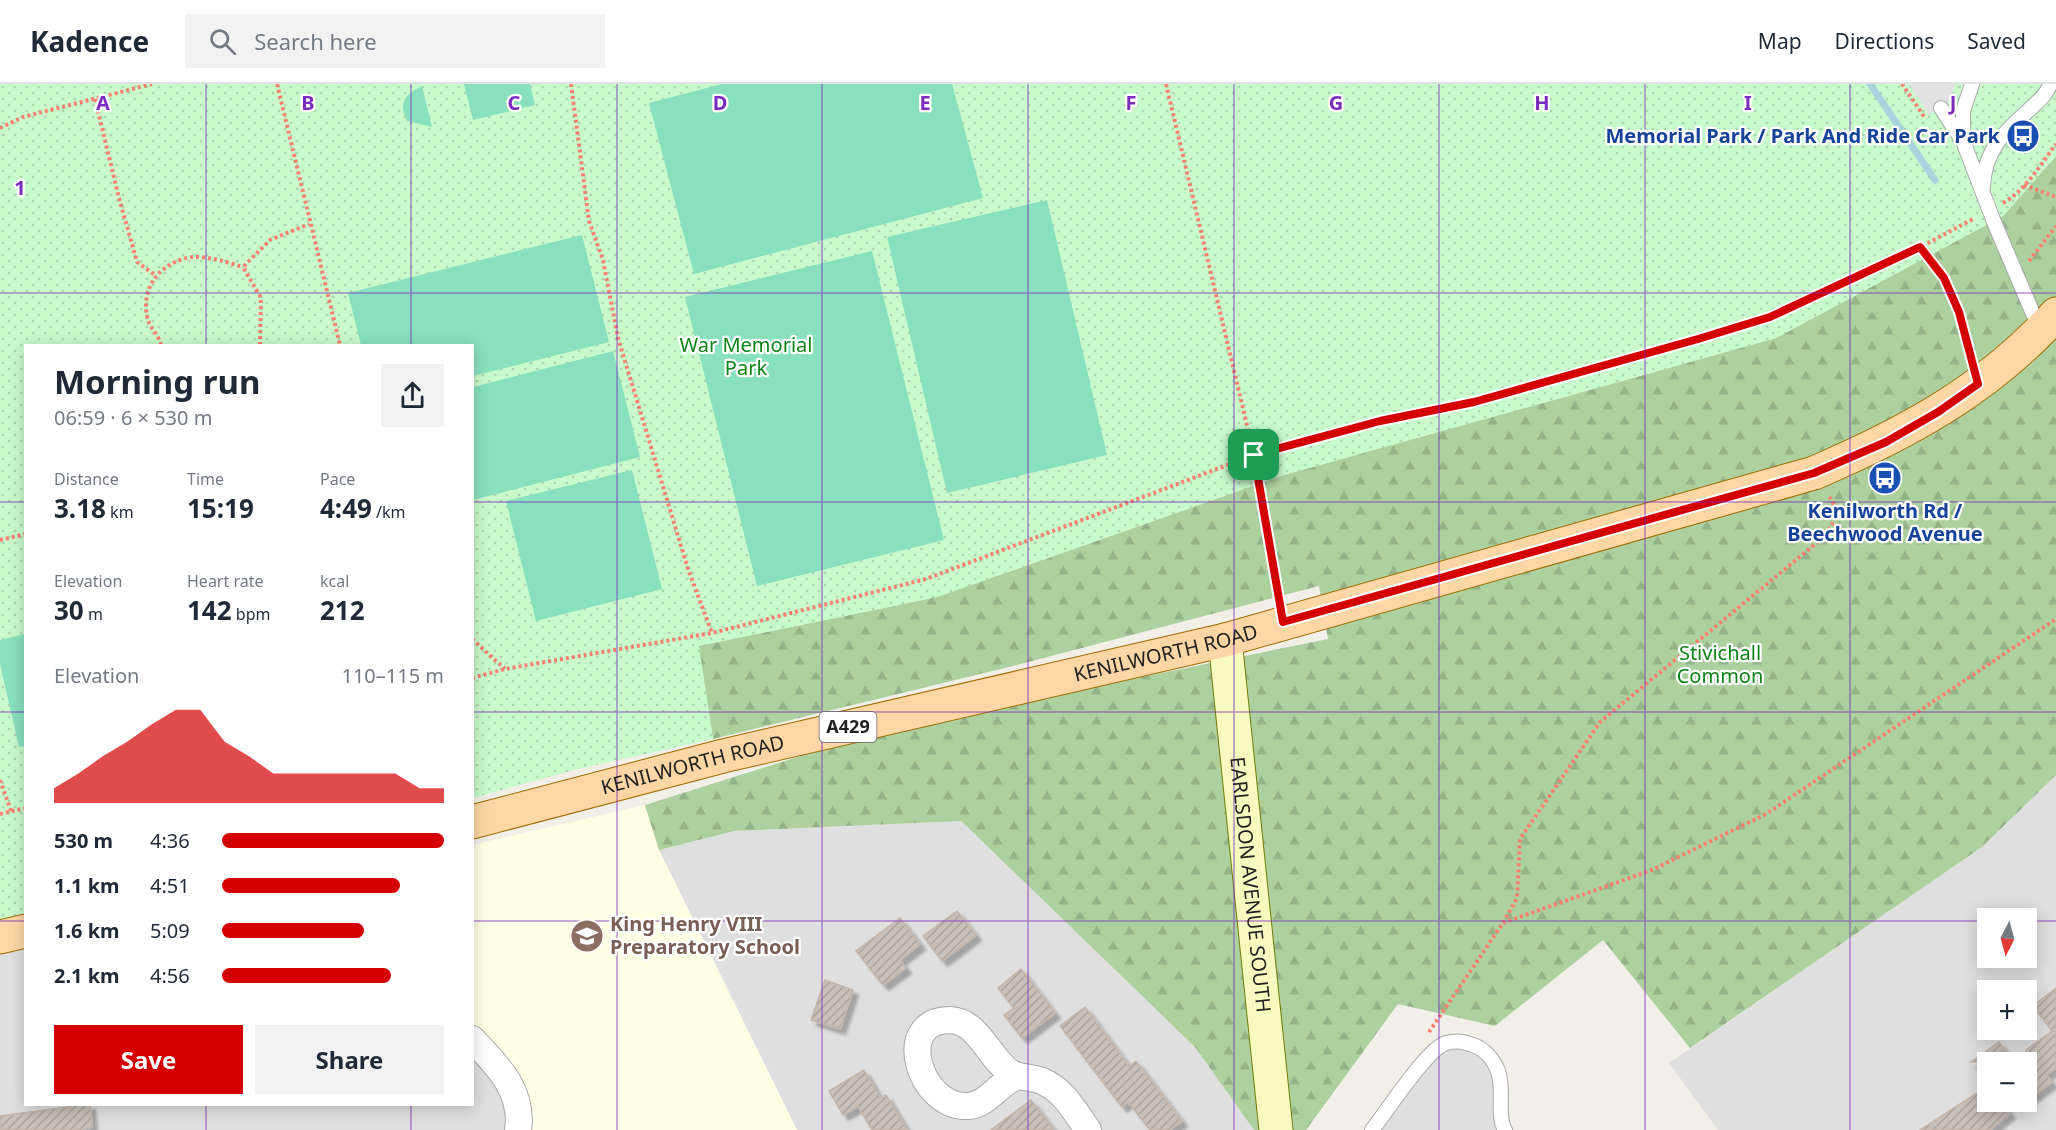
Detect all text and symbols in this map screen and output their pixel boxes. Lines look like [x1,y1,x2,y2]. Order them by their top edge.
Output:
search box [185,14,605,68]
text: Kadence [30,22,149,60]
icon: search [206,25,239,58]
text: Search here [254,26,377,56]
text: Map [1758,27,1802,55]
text: Directions [1835,27,1934,55]
text: Saved [1967,27,2026,55]
text: A [96,89,110,116]
text: B [301,89,315,116]
text: C [508,89,521,116]
text: D [713,89,727,116]
text: E [919,89,931,116]
text: F [1126,89,1136,116]
text: G [1329,89,1343,116]
text: H [1534,89,1550,116]
text: I [1744,89,1752,116]
text: J [1948,89,1956,116]
bus stop icon: Memorial Park / Park And Ride Car Park [2005,118,2041,154]
place label: Memorial Park / Park And Ride Car Park [1606,122,2001,149]
text: 1 [14,174,26,201]
park label: War Memorial Park [680,331,812,381]
text: Morning run [54,359,260,404]
button: share [381,364,444,427]
text: 06:59 · 6 × 530 m [54,404,212,431]
pin [1228,429,1279,480]
icon: arrive [1237,438,1270,471]
bus stop icon: Kenilworth Rd / Beechwood Avenue [1867,460,1903,496]
text: Distance [54,468,119,490]
text: Time [187,468,224,490]
text: Pace [320,468,355,490]
text: 3.18 [54,490,106,526]
text: 15:19 [187,490,254,526]
text: 4:49 [320,490,372,526]
place label: Kenilworth Rd / Beechwood Avenue [1787,497,1983,547]
text: km [106,501,134,523]
text: /km [372,501,406,523]
text: Elevation [54,570,122,592]
text: Heart rate [187,570,263,592]
text: kcal [320,570,349,592]
text: 30 [54,592,84,628]
text: 142 [187,592,232,628]
text: 212 [320,592,365,628]
text: m [84,603,103,625]
text: bpm [232,603,270,625]
street label: KENILWORTH ROAD [1071,617,1261,688]
park label: Stivichall Common [1677,639,1763,689]
text: Elevation [54,662,139,689]
text: 110–115 m [341,662,444,689]
road number: A429 [820,712,876,742]
street label: KENILWORTH ROAD [598,728,787,801]
street label: EARLSDON AVENUE SOUTH [1224,755,1278,1014]
text: 530 m [54,827,113,854]
text: 4:36 [150,827,190,854]
text: 1.1 km [54,872,120,899]
text: 4:51 [150,872,190,899]
north arrow [1977,908,2037,968]
map controls [1977,908,2037,1112]
place label: King Henry VIII Preparatory School [610,910,800,960]
text: 1.6 km [54,917,120,944]
text: 5:09 [150,917,190,944]
school or university icon: King Henry VIII Preparatory School [569,918,605,954]
text: 2.1 km [54,962,120,989]
text: 4:56 [150,962,190,989]
button: + [1977,980,2037,1040]
button: Save [54,1025,243,1094]
button: Share [255,1025,444,1094]
button: − [1977,1052,2037,1112]

